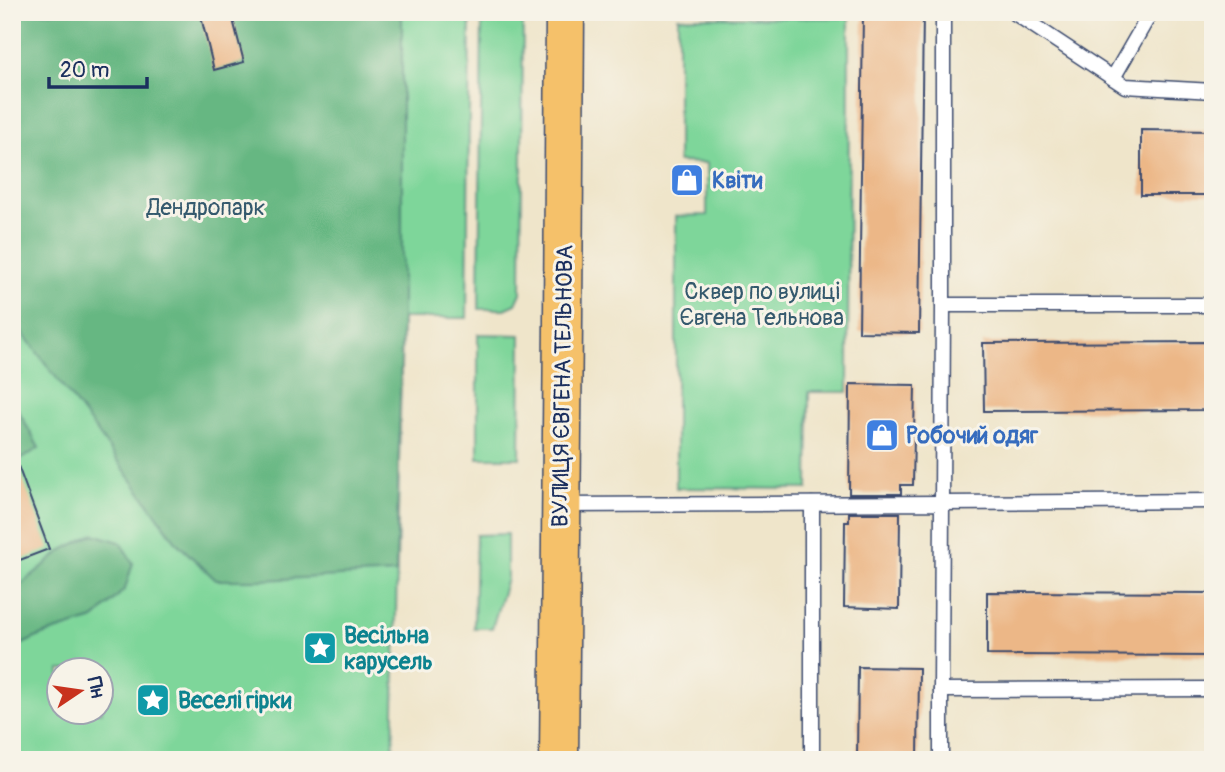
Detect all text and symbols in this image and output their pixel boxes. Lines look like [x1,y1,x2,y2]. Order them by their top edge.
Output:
scale bar [49,46,147,90]
text: 20 m [60,57,109,84]
shop icon: Квіти [668,161,706,199]
place label: Квіти [712,166,763,195]
park label: Дендропарк [146,193,266,222]
street label: ВУЛИЦЯ ЄВГЕНА ТЕЛЬНОВА [546,244,579,528]
park label: Сквер по вулиці Євгена Тельнова [680,277,844,332]
shop icon: Робочий одяг [863,416,901,454]
place label: Робочий одяг [906,421,1039,450]
place label: Весільна карусель [344,621,433,676]
place icon: Весільна карусель [301,629,339,667]
north arrow [46,656,116,726]
text: Пн [82,675,110,700]
place icon: Веселі гірки [134,681,172,719]
place label: Веселі гірки [178,686,292,715]

